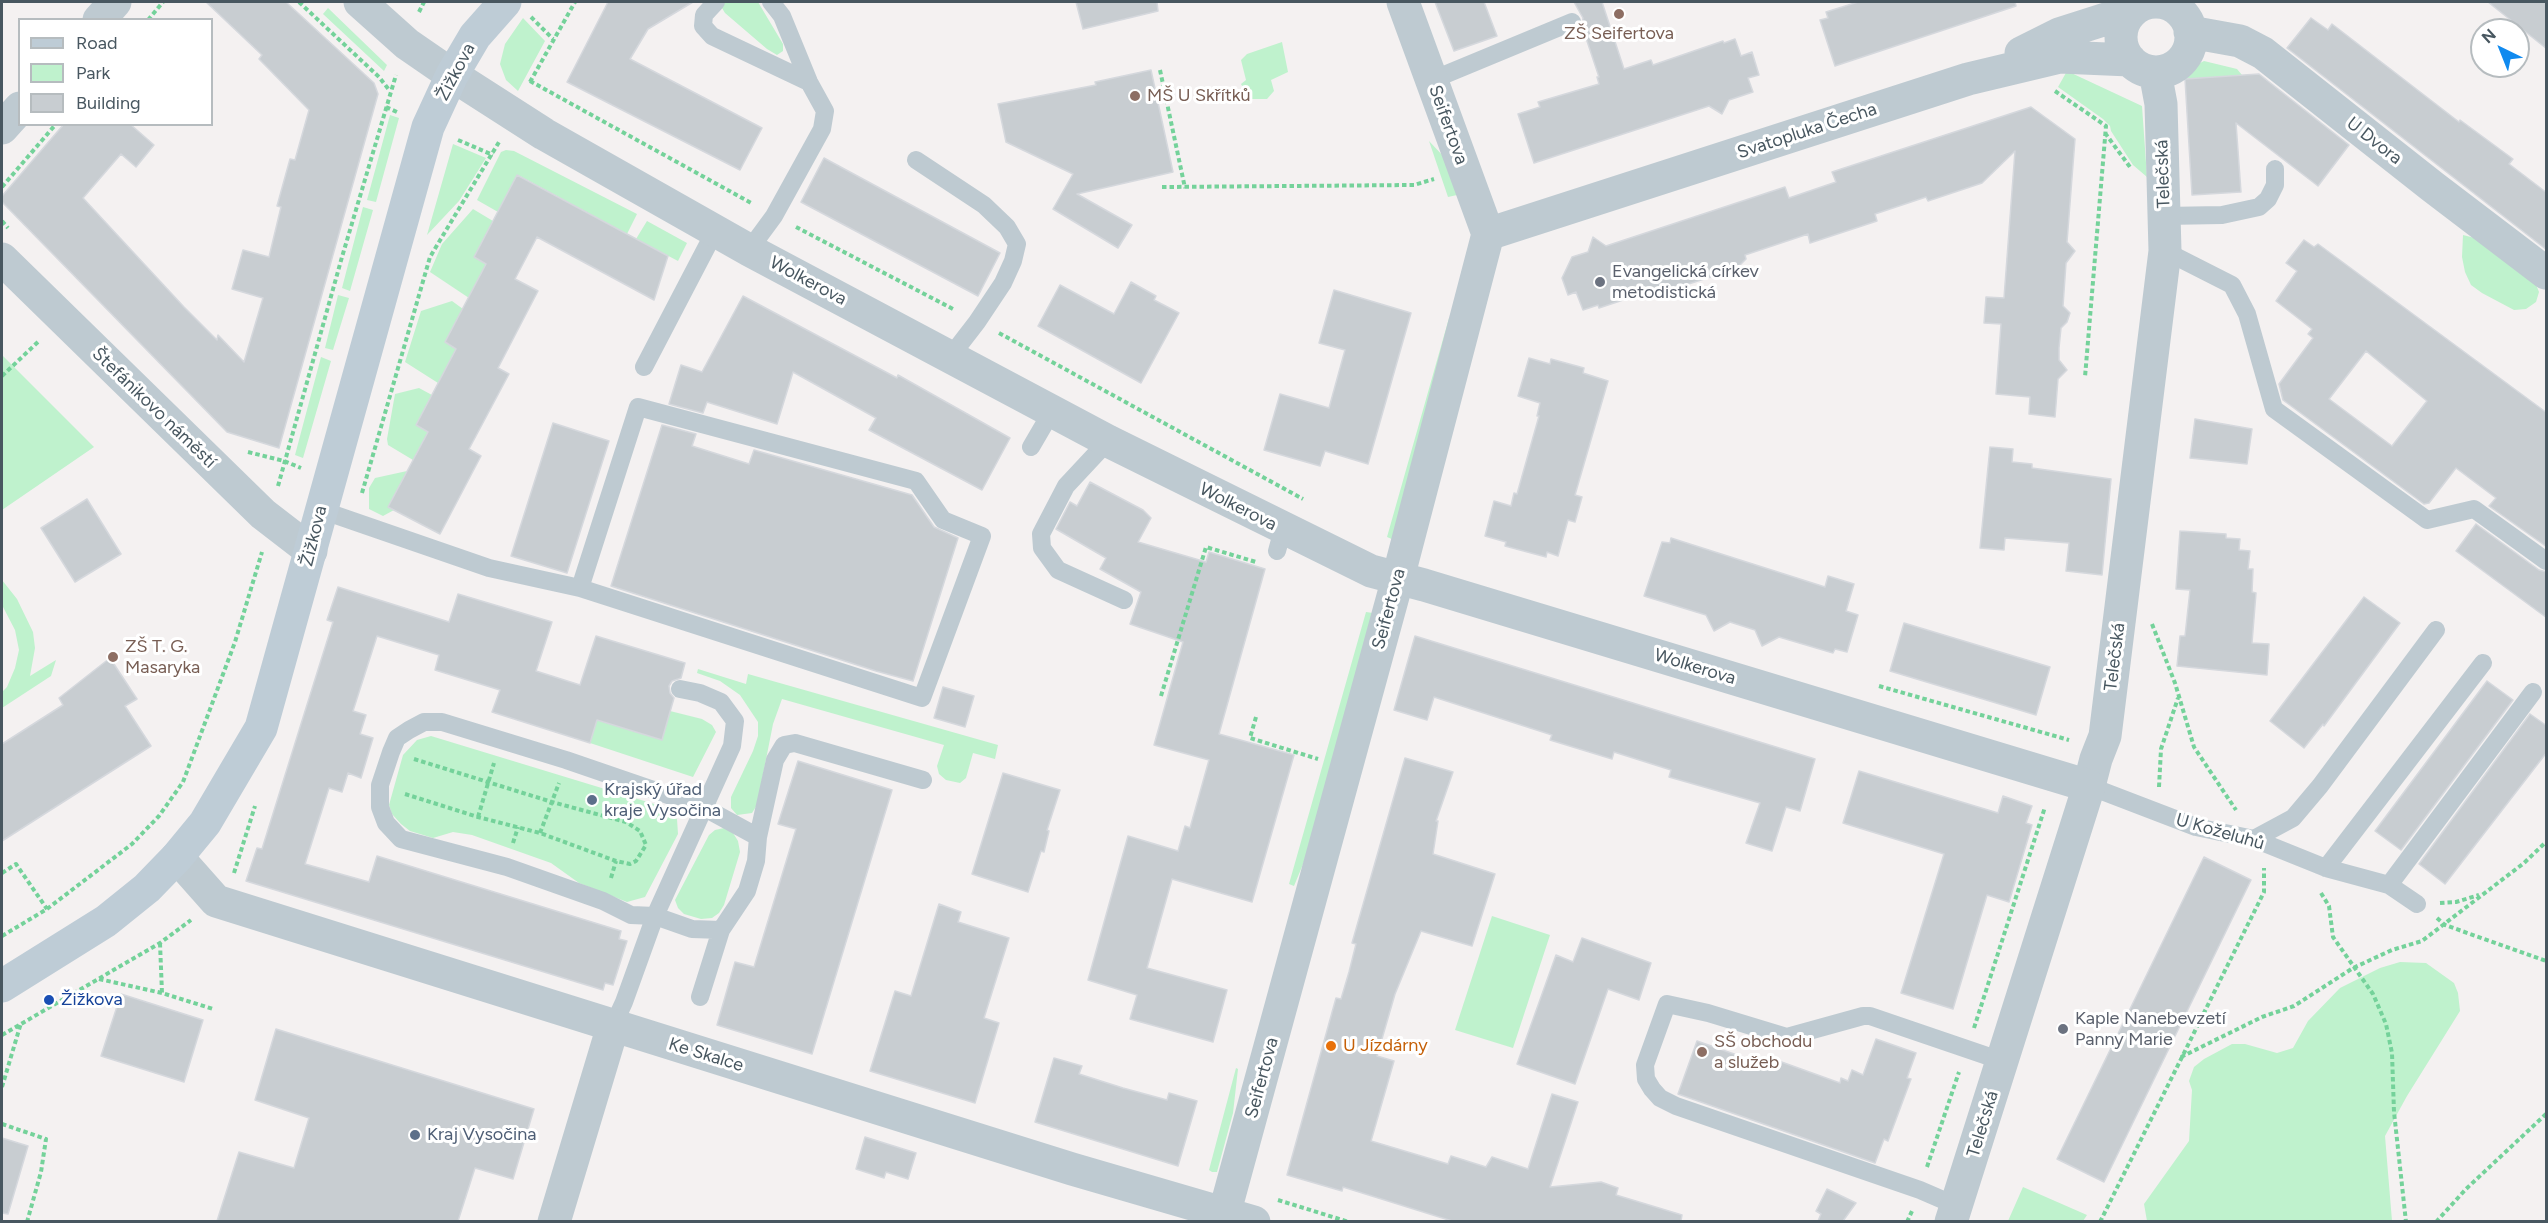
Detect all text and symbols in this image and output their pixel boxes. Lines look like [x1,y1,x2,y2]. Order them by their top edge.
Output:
marker: ZŠ Seifertova [1612,7,1626,21]
legend [18,18,213,126]
north arrow [2470,18,2530,78]
place label: ZŠ Seifertova [1564,23,1674,45]
text: N [2478,25,2500,47]
text: Road [76,32,117,54]
street label: Žižkova [432,40,480,104]
text: Park [76,62,110,84]
street label: Seifertova [1424,82,1472,168]
place label: MŠ U Skřítků [1147,85,1251,107]
marker: MŠ U Skřítků [1128,89,1142,103]
text: Building [76,92,141,114]
street label: Svatopluka Čecha [1735,98,1879,164]
street label: U Dvora [2342,113,2406,169]
street label: Telečská [2151,140,2175,208]
street label: Wolkerova [766,252,850,310]
place label: Evangelická církev metodistická [1612,261,1759,304]
marker: Evangelická církev metodistická [1593,275,1607,289]
street label: Štefánikovo náměstí [87,343,221,473]
street label: Wolkerova [1196,478,1280,536]
street label: Žižkova [296,503,332,569]
street label: Seifertova [1368,566,1410,652]
street label: Telečská [2100,622,2130,692]
place label: ZŠ T. G. Masaryka [125,636,200,678]
street label: Wolkerova [1652,644,1738,690]
marker: ZŠ T. G. Masaryka [106,650,120,664]
place label: Krajský úřad kraje Vysočina [604,779,721,822]
marker: Krajský úřad kraje Vysočina [585,793,599,807]
street label: U Koželuhů [2173,809,2267,855]
place label: Žižkova [61,989,123,1011]
marker: Žižkova [42,993,56,1007]
place label: Kaple Nanebevzetí Panny Marie [2075,1008,2226,1050]
marker: Kaple Nanebevzetí Panny Marie [2056,1022,2070,1036]
place label: SŠ obchodu a služeb [1714,1031,1812,1074]
street label: Ke Skalce [666,1033,746,1077]
street label: Seifertova [1241,1035,1283,1121]
place label: U Jízdárny [1343,1035,1428,1057]
marker: U Jízdárny [1324,1039,1338,1053]
marker: SŠ obchodu a služeb [1695,1045,1709,1059]
street label: Telečská [1963,1088,2003,1160]
place label: Kraj Vysočina [427,1124,536,1146]
marker: Kraj Vysočina [408,1128,422,1142]

